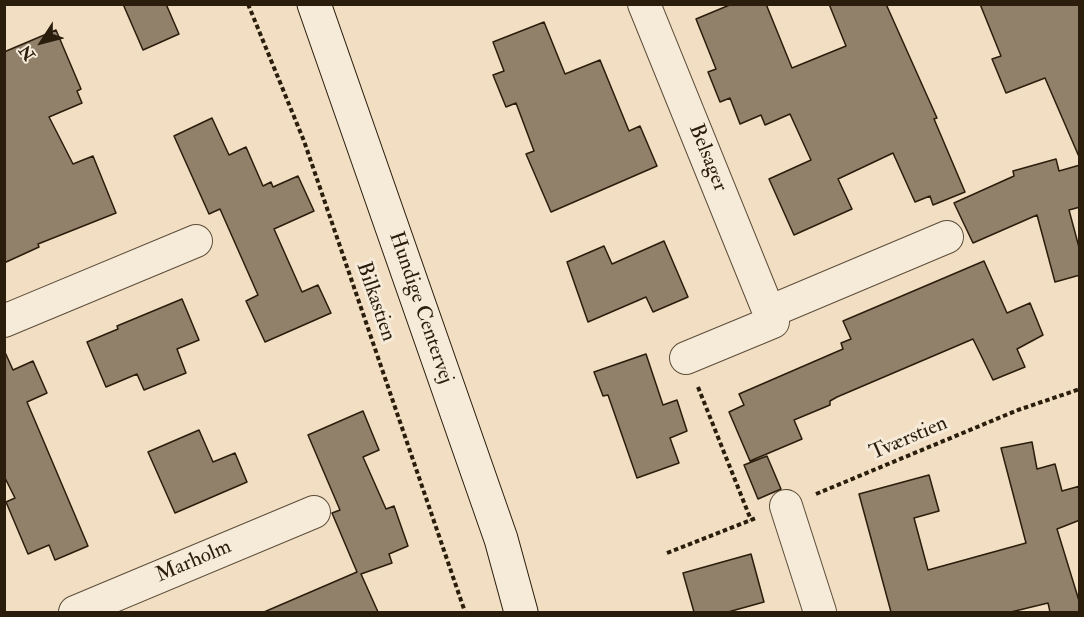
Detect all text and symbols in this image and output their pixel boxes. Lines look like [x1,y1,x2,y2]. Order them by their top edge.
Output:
north arrow [12,12,72,72]
text: N [15,41,40,64]
street label: Belsager [682,121,732,195]
street label: Hundige Centervej [382,229,458,387]
street label: Bilkastien [350,259,400,345]
street label: Tværstien [866,411,952,467]
street label: Marholm [153,535,235,589]

